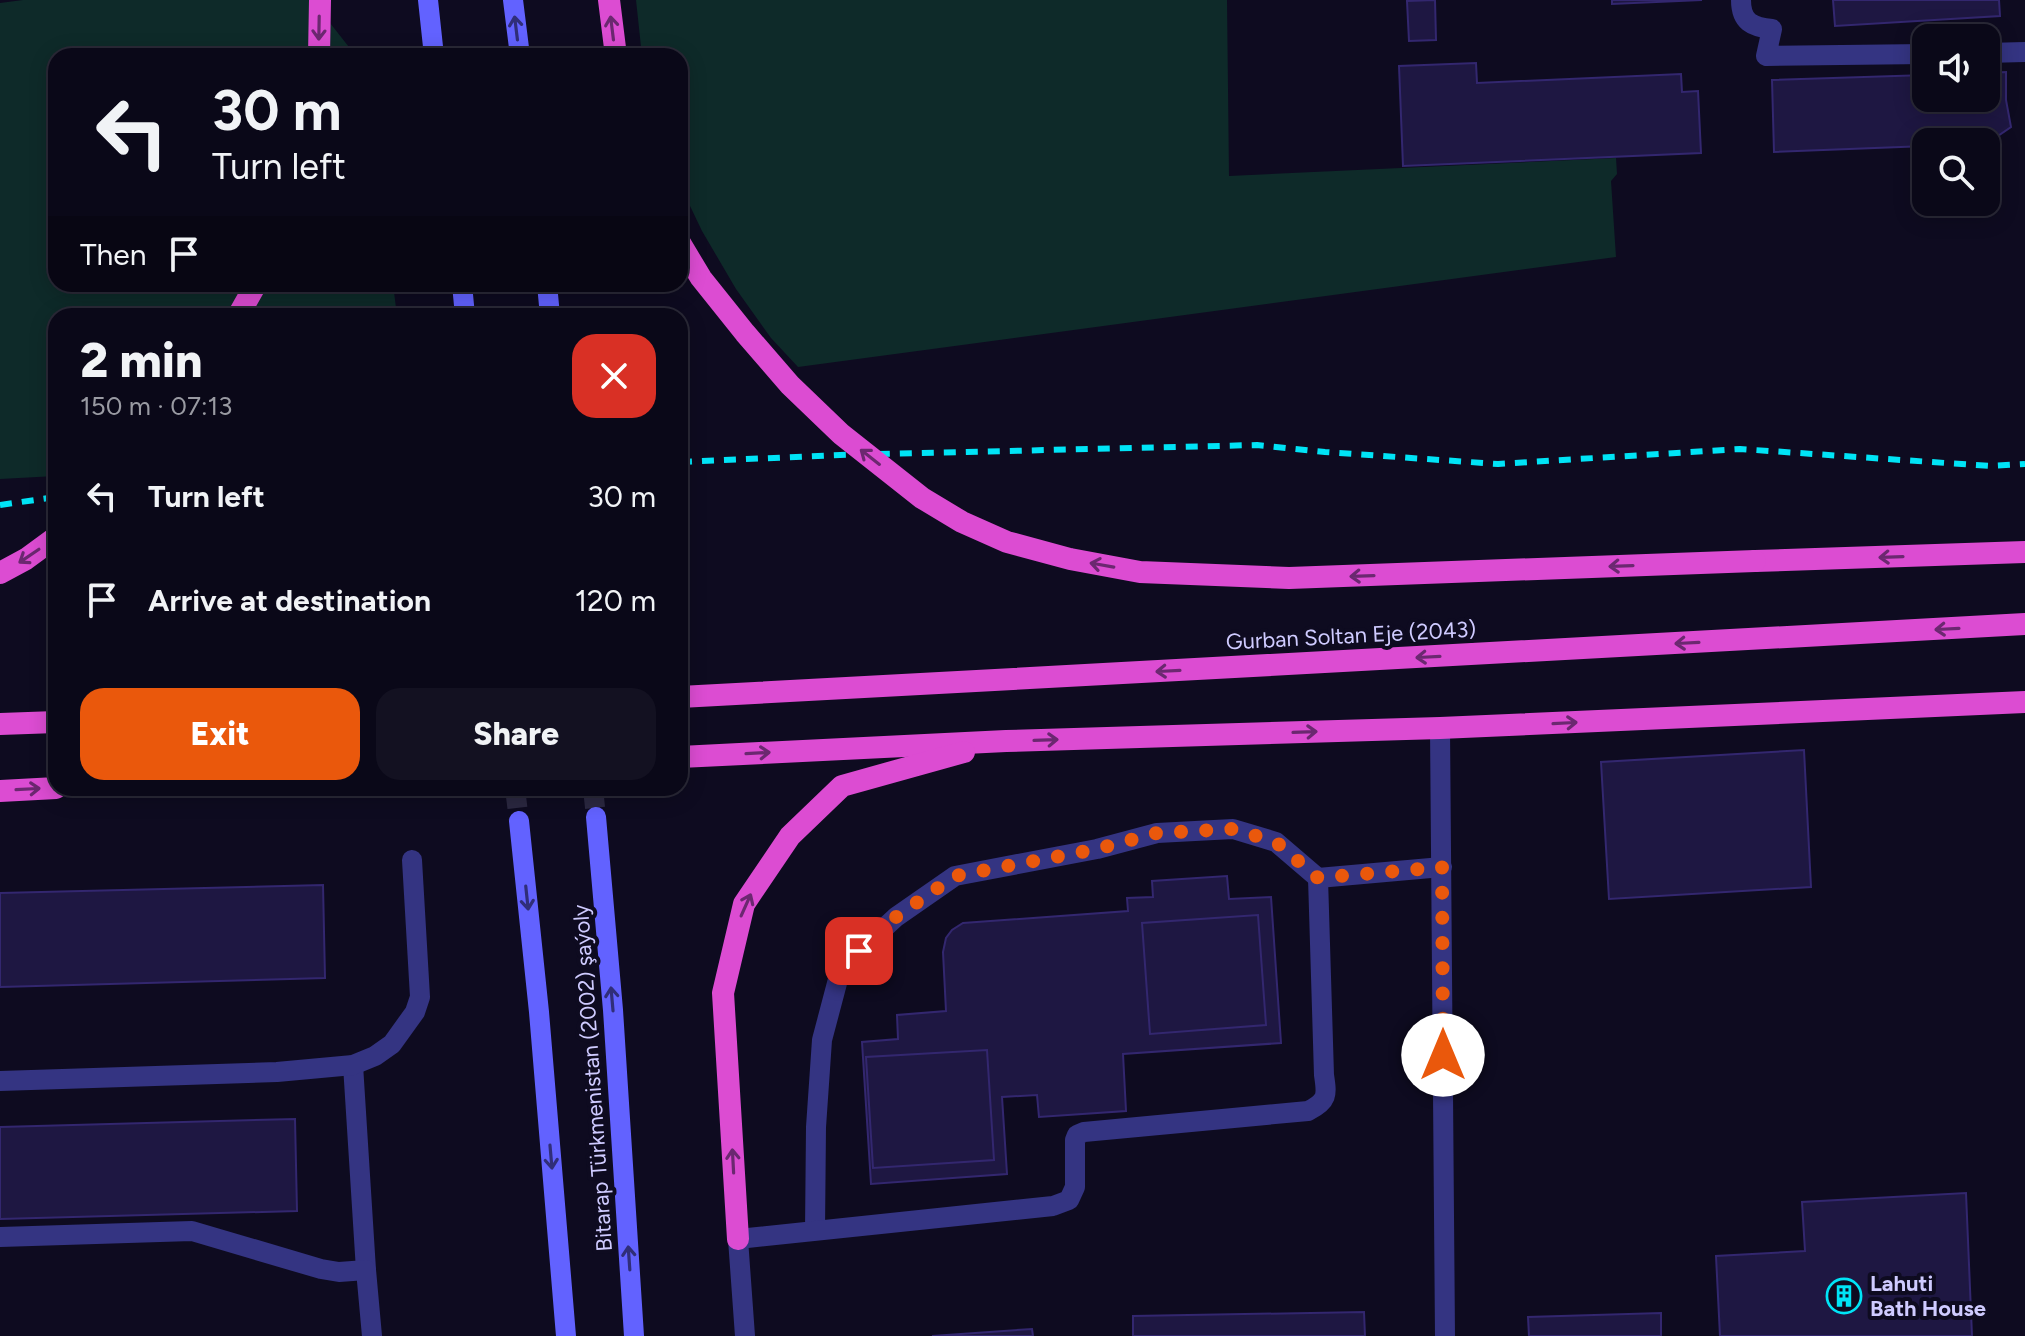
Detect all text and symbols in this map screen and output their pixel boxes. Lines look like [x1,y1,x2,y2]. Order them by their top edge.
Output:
one-way arrow [312,14,327,41]
one-way arrow [509,15,524,42]
one-way arrow [605,15,620,42]
map controls [1912,24,2000,216]
button: sound [1912,24,2000,112]
text: 30 m [212,77,342,144]
icon: left [80,80,184,184]
button: search [1912,128,2000,216]
text: Turn left [212,145,346,188]
icon: arrive [162,232,206,276]
text: Then [80,236,146,273]
text: 2 min [80,331,203,389]
button: close [572,334,656,418]
text: 150 m · 07:13 [80,390,232,422]
one-way arrow [860,448,881,466]
icon: left [80,474,124,518]
text: Turn left [148,478,265,515]
text: 30 m [588,478,656,515]
one-way arrow [18,548,40,564]
one-way arrow [1878,549,1905,564]
one-way arrow [1090,557,1116,572]
one-way arrow [1608,559,1635,574]
one-way arrow [1349,568,1376,583]
icon: arrive [80,578,124,622]
text: Arrive at destination [148,582,431,619]
text: 120 m [575,582,656,619]
street label: Gurban Soltan Eje (2043) [1225,615,1477,656]
one-way arrow [1934,621,1961,636]
one-way arrow [1675,635,1701,650]
one-way arrow [1415,650,1442,665]
one-way arrow [1155,664,1182,679]
button: Exit [80,688,360,780]
button: Share [376,688,656,780]
one-way arrow [1551,715,1578,730]
one-way arrow [1291,724,1318,740]
one-way arrow [1032,732,1059,747]
one-way arrow [744,745,771,760]
one-way arrow [14,782,41,797]
one-way arrow [520,884,535,911]
one-way arrow [740,893,755,917]
street label: Bitarap Türkmenistan (2002) şaýoly [567,903,618,1252]
pin [825,917,893,985]
icon: arrive [837,929,881,973]
one-way arrow [604,986,619,1013]
position arrow [1401,1013,1485,1097]
one-way arrow [544,1143,559,1170]
one-way arrow [726,1148,741,1175]
one-way arrow [621,1245,636,1272]
place label: Lahuti Bath House [1870,1270,1986,1322]
building icon: Lahuti Bath House [1825,1277,1863,1315]

